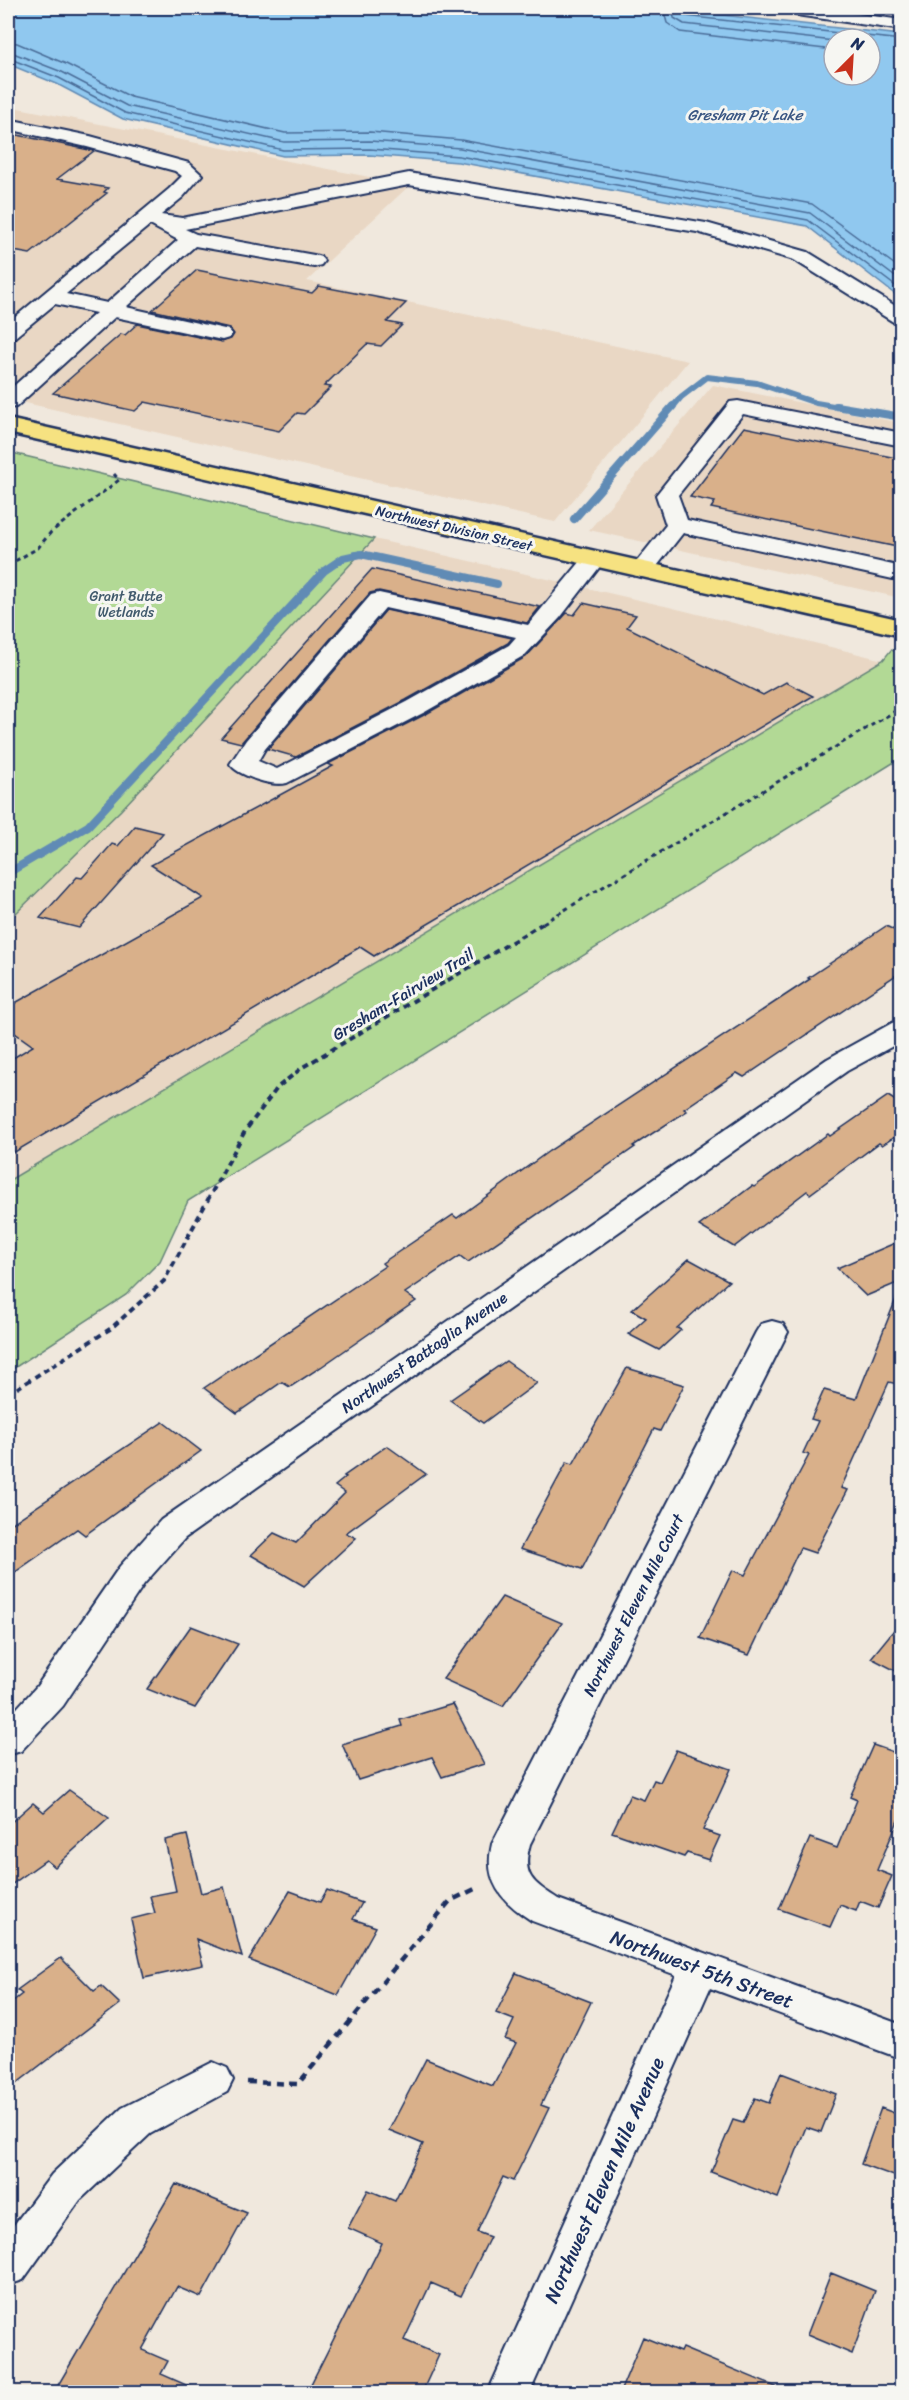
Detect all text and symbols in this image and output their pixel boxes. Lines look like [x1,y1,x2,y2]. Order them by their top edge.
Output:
north arrow [822,27,882,87]
text: N [846,28,870,60]
water label: Gresham Pit Lake [688,102,804,128]
street label: Northwest Division Street [373,498,536,559]
park label: Grant Butte Wetlands [89,584,163,625]
street label: Gresham-Fairview Trail [326,940,480,1049]
street label: Northwest Battaglia Avenue [335,1284,514,1421]
street label: Northwest Eleven Mile Court [575,1508,692,1702]
street label: Northwest 5th Street [605,1920,799,2019]
street label: Northwest Eleven Mile Avenue [534,2051,675,2309]

